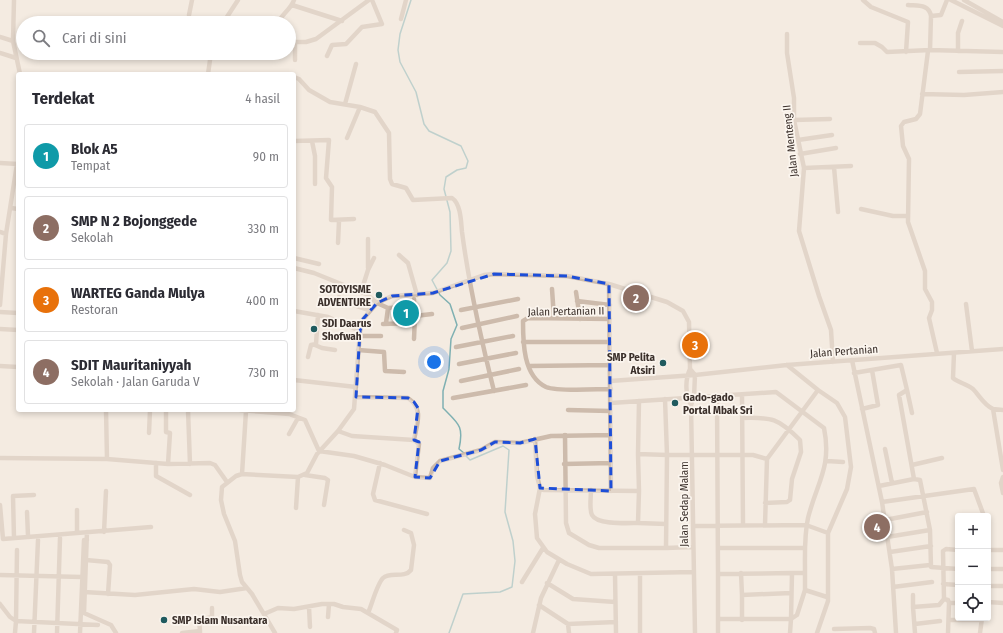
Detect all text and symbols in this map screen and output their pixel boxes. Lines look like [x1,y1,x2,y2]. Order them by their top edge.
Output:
search box [16,16,296,60]
icon: search [30,27,52,49]
text: Cari di sini [62,29,127,47]
text: Terdekat [32,88,94,109]
text: 4 hasil [245,91,280,106]
street label: Jalan Menteng II [780,104,801,177]
text: Blok A5 [71,140,118,158]
text: 1 [43,149,49,164]
text: 90 m [253,149,279,164]
text: Tempat [71,158,110,173]
text: SMP N 2 Bojonggede [71,212,197,230]
text: 2 [43,221,49,236]
text: 330 m [247,221,279,236]
text: Sekolah [71,230,113,245]
place label: SOTOYISME ADVENTURE [317,283,371,309]
pin: 2 [623,283,649,313]
text: WARTEG Ganda Mulya [71,284,205,302]
marker: SOTOYISME ADVENTURE [374,290,384,300]
text: 3 [43,293,49,308]
text: 400 m [246,293,279,308]
pin: 1 [393,298,419,328]
text: Restoran [71,302,118,317]
street label: Jalan Pertanian II [528,304,604,319]
place label: SDI Daarus Shofwah [322,317,372,343]
marker: SDI Daarus Shofwah [309,324,319,334]
pin: 3 [682,330,708,360]
street label: Jalan Pertanian [810,343,879,360]
place label: SMP Pelita Atsiri [607,351,656,377]
your location [424,352,444,372]
text: SDIT Mauritaniyyah [71,356,191,374]
marker: SMP Pelita Atsiri [658,358,668,368]
text: 4 [43,365,49,380]
text: 730 m [248,365,279,380]
text: Sekolah · Jalan Garuda V [71,374,200,389]
place label: Gado-gado Portal Mbak Sri [683,391,753,417]
marker: Gado-gado Portal Mbak Sri [670,398,680,408]
street label: Jalan Sedap Malam [678,461,691,547]
pin: 4 [864,512,890,542]
map controls [955,513,991,621]
button: + [955,513,991,549]
button: − [955,549,991,585]
button: locate [955,585,991,621]
place label: SMP Islam Nusantara [172,614,268,627]
marker: SMP Islam Nusantara [159,615,169,625]

